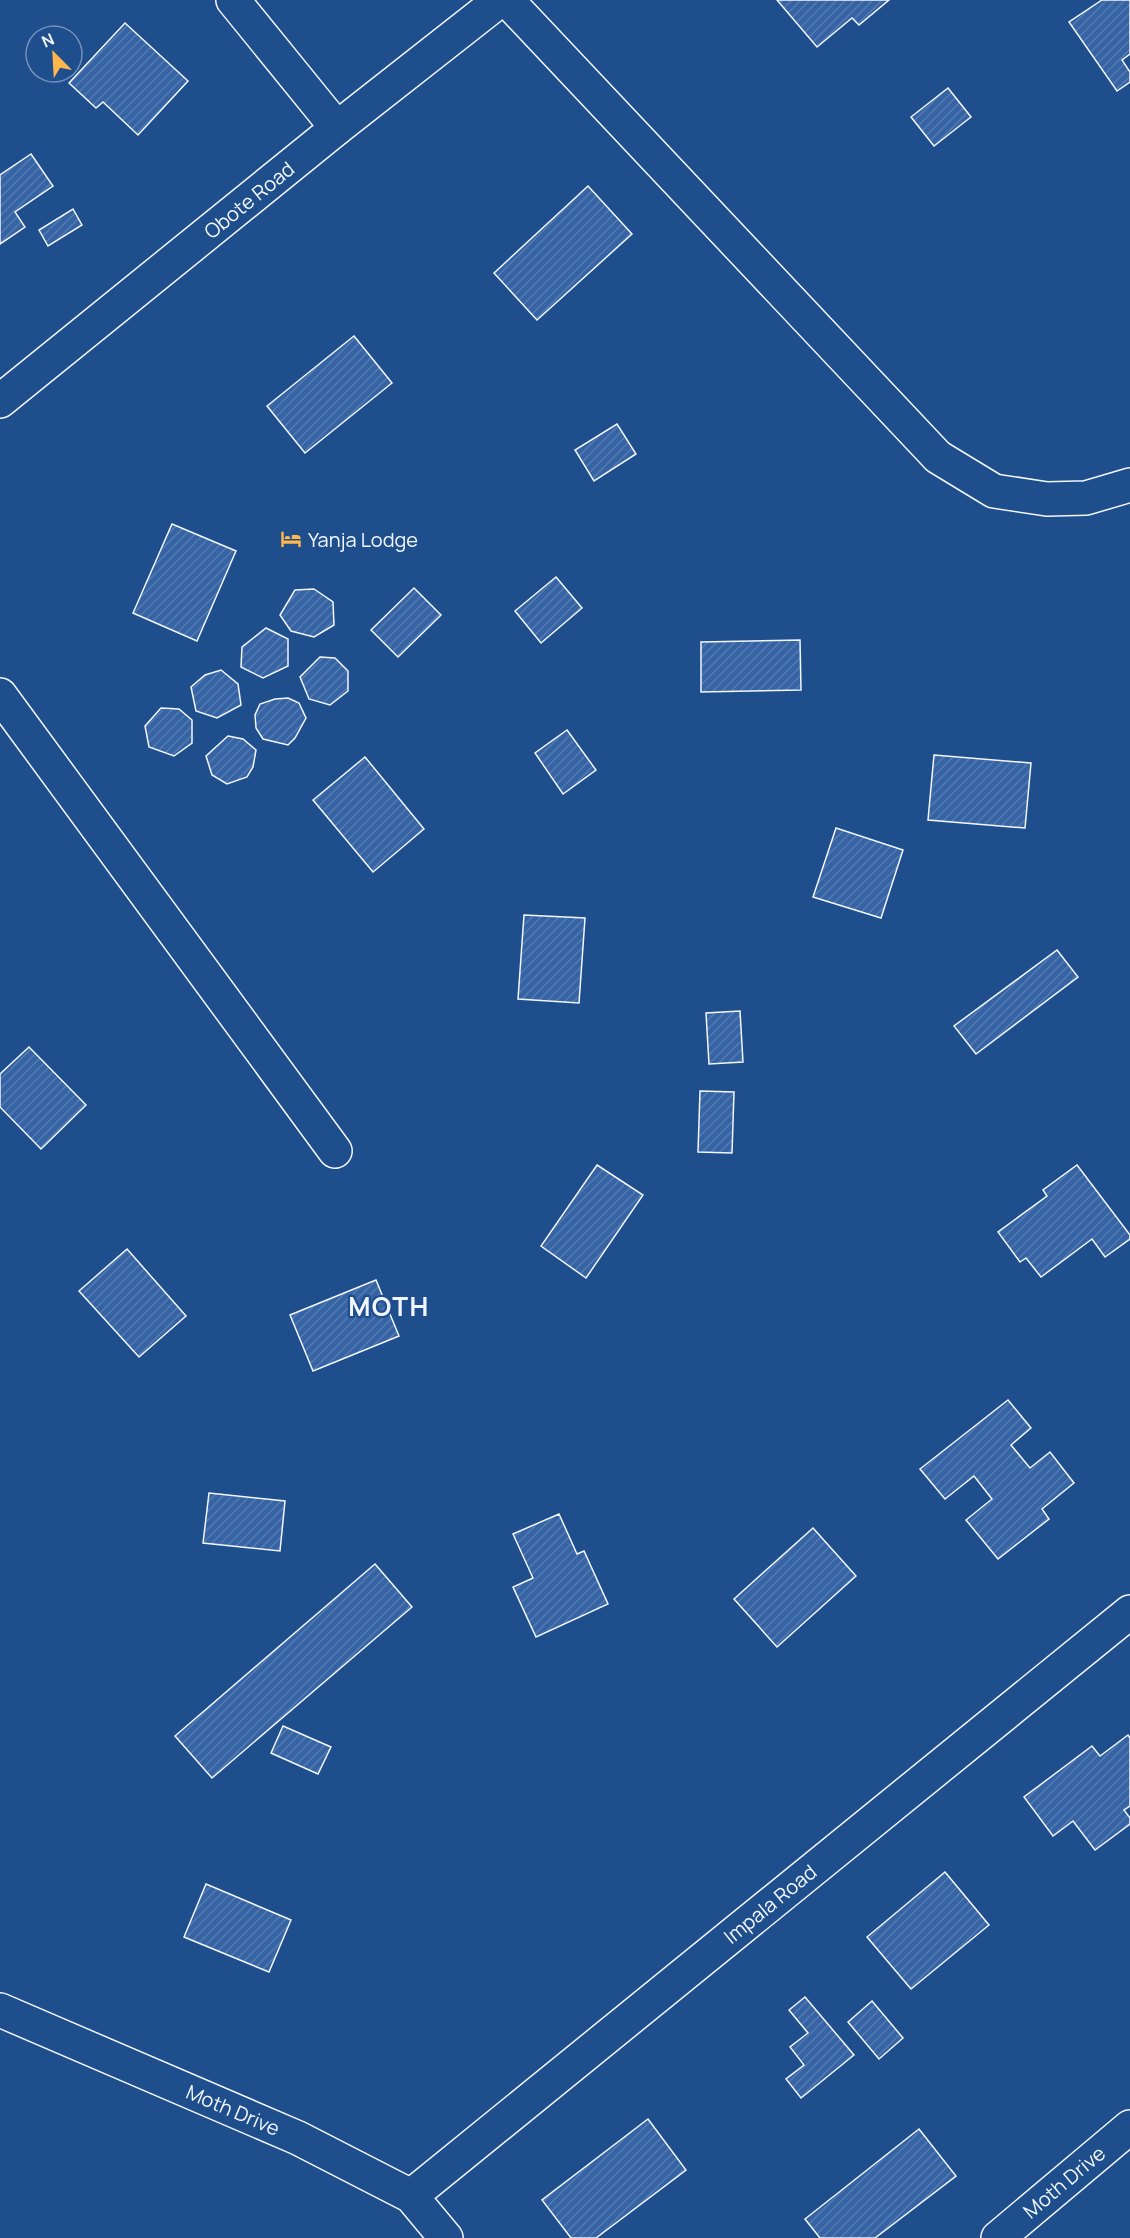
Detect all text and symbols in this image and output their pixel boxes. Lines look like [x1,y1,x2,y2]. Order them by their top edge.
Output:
north arrow [24,24,84,84]
text: N [38,28,58,53]
street label: Obote Road [198,155,300,245]
place label: Yanja Lodge [308,526,418,553]
hotel icon: Yanja Lodge [279,527,303,551]
district label: MOTH [348,1288,430,1324]
street label: Impala Road [718,1858,822,1950]
street label: Moth Drive [182,2078,284,2142]
street label: Moth Drive [1017,2140,1111,2224]

